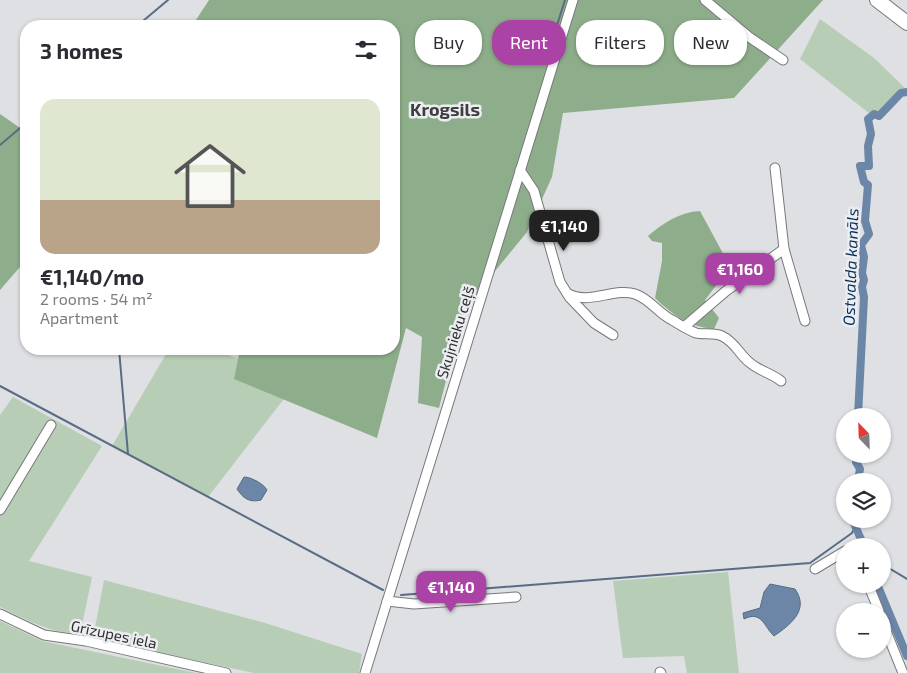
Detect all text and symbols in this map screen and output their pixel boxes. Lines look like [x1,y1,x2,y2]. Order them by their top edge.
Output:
chip: Buy [415,20,482,65]
chip: Rent [492,20,566,65]
chip: Filters [576,20,664,65]
chip: New [674,20,747,65]
icon: filters [352,36,380,64]
text: 3 homes [40,38,123,63]
district label: Krogsils [410,98,480,120]
icon: home [165,131,255,221]
water label: Ostvalda kanāls [838,208,862,326]
pin: €1,140 [523,210,605,252]
text: €1,140 [540,216,588,235]
pin: €1,160 [699,252,781,295]
text: €1,160 [717,259,763,278]
text: €1,140/mo [40,264,144,289]
street label: Skujnieku ceļš [432,284,480,381]
text: 2 rooms · 54 m² [40,289,153,308]
text: Apartment [40,308,119,327]
north arrow [836,408,891,462]
map controls [836,408,891,658]
button: layers [836,473,891,528]
button: + [836,538,891,593]
pin: €1,140 [410,570,492,613]
text: €1,140 [427,577,475,596]
button: − [836,603,891,658]
street label: Grīzupes iela [69,616,159,652]

